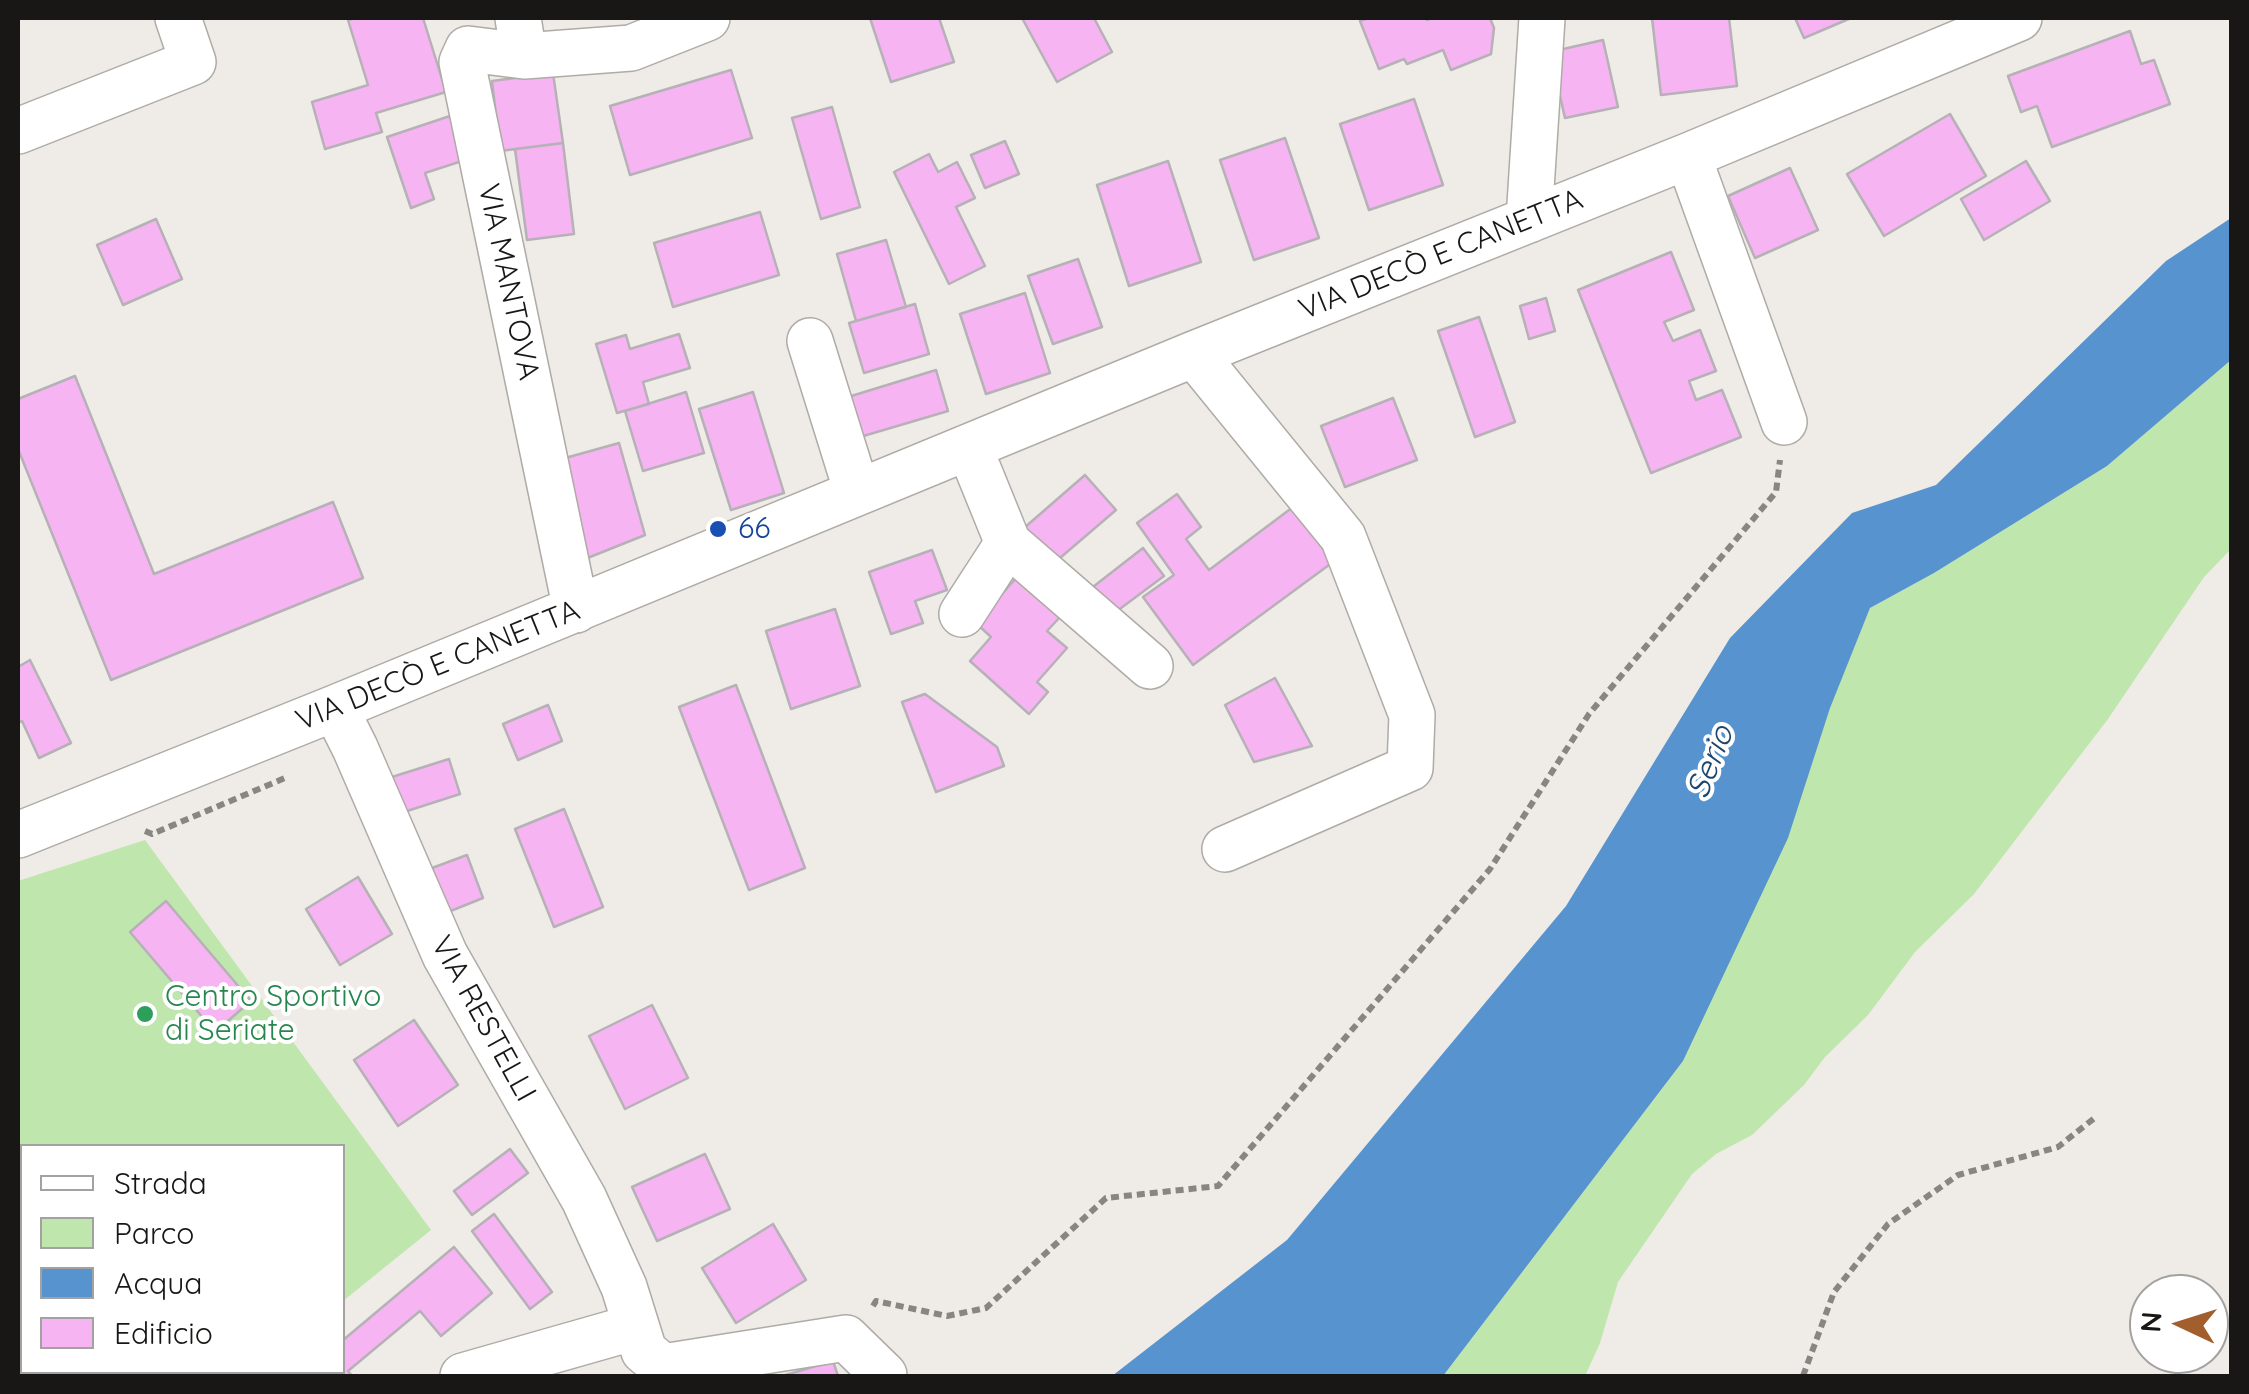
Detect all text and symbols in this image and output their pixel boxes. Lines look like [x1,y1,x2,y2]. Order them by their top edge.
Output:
street label: VIA MANTOVA [470,181,546,383]
street label: VIA DECÒ E CANETTA [1294,182,1588,328]
place label: 66 [738,511,770,547]
marker: 66 [707,518,729,540]
street label: VIA DECÒ E CANETTA [291,593,585,739]
water label: Serio [1679,720,1743,804]
street label: VIA RESTELLI [423,930,543,1108]
place label: Centro Sportivo di Seriate [165,979,381,1050]
marker: Centro Sportivo di Seriate [134,1003,156,1025]
legend [20,1144,345,1374]
text: Strada [114,1164,207,1202]
text: Parco [114,1214,194,1252]
text: Acqua [114,1264,202,1302]
north arrow [2129,1274,2229,1374]
text: N [2132,1311,2169,1334]
text: Edificio [114,1314,213,1352]

